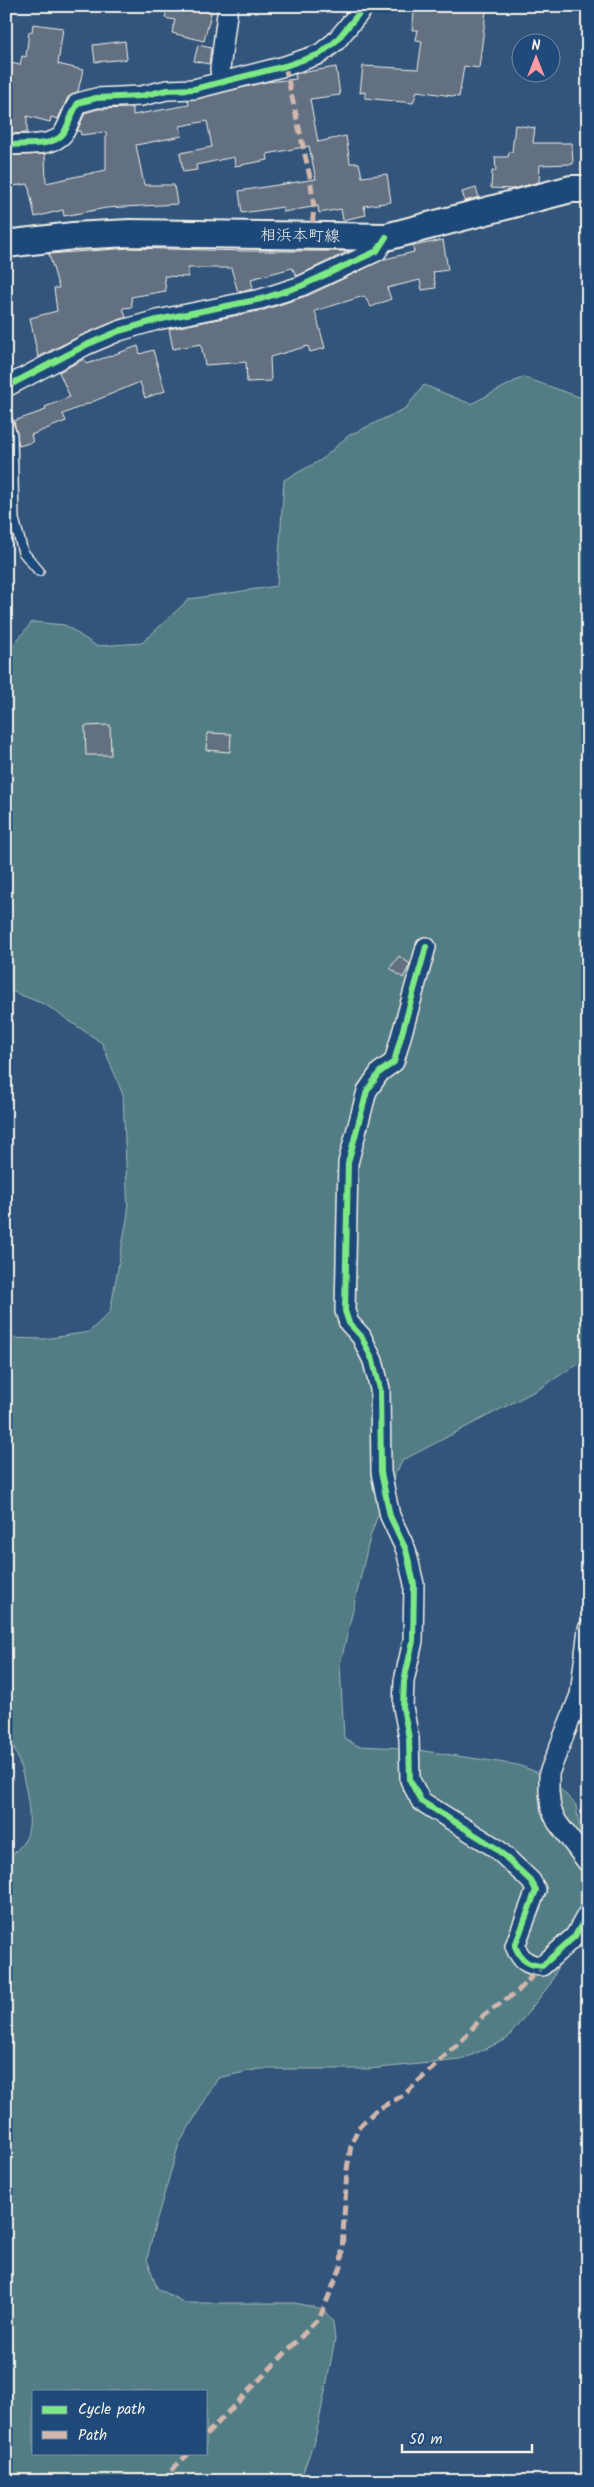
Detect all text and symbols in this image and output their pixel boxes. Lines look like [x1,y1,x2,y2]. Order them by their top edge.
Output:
north arrow [512,32,562,82]
text: N [532,35,541,57]
street label: 相浜本町線 [260,223,340,249]
legend [32,2390,208,2454]
text: Cycle path [78,2398,145,2422]
scale bar [402,2422,532,2454]
text: Path [78,2424,107,2448]
text: 50 m [409,2428,443,2452]

